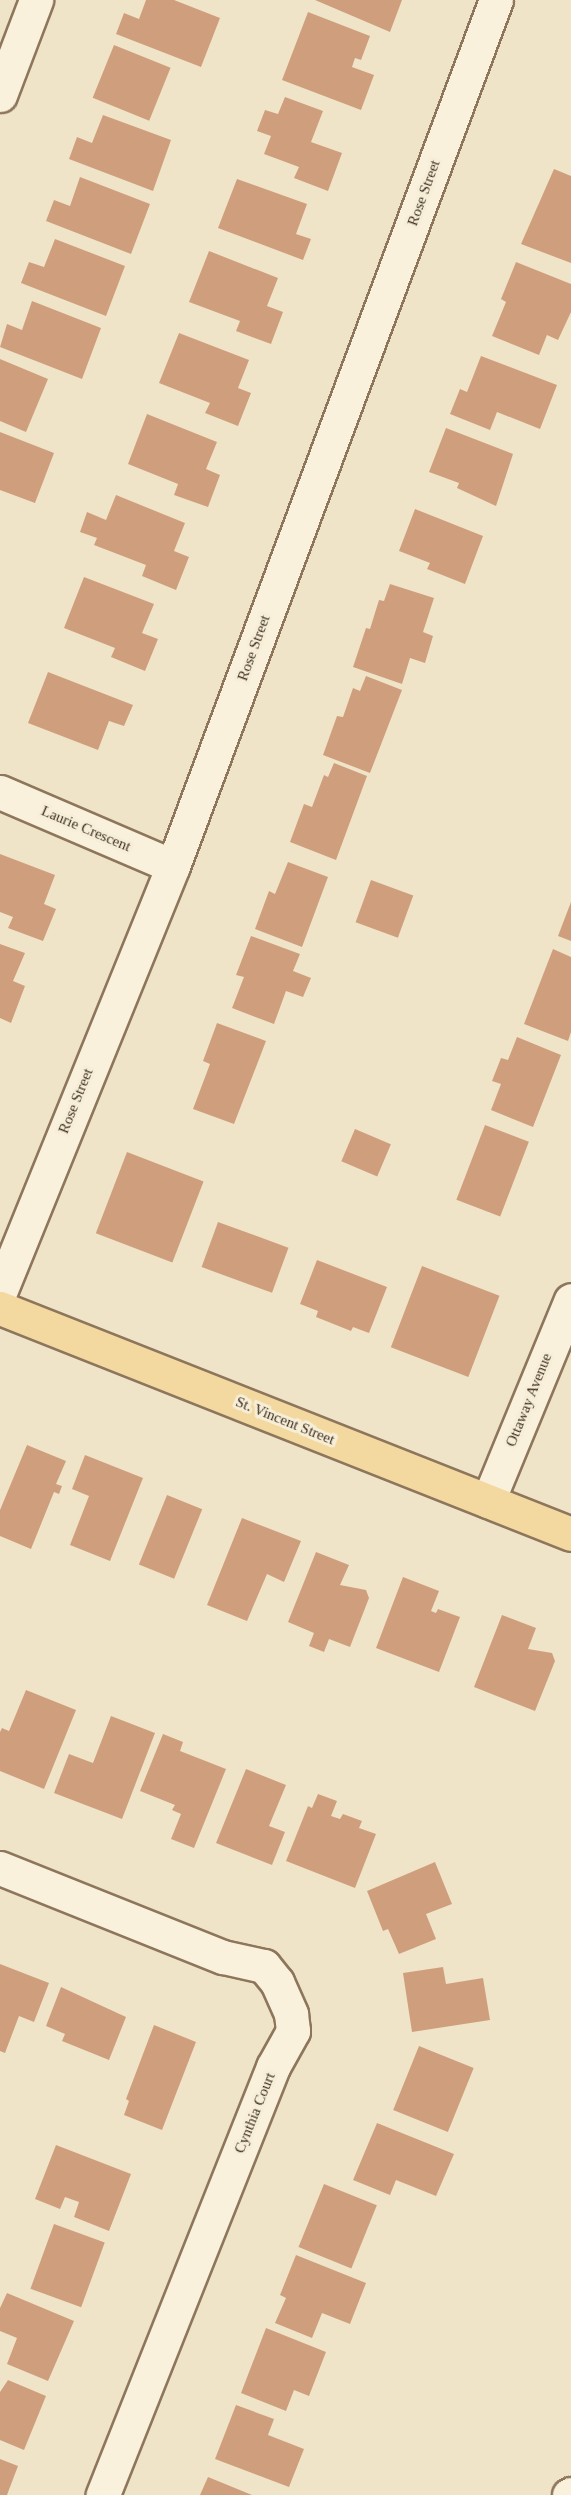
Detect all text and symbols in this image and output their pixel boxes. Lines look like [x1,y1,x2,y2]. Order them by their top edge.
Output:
street label: Rose Street [404,158,444,228]
street label: Rose Street [234,613,274,683]
street label: Laurie Crescent [39,802,133,856]
street label: Rose Street [55,1066,97,1136]
street label: Ottaway Avenue [502,1350,556,1450]
street label: St. Vincent Street [233,1393,337,1449]
street label: Cynthia Court [231,2070,279,2156]

